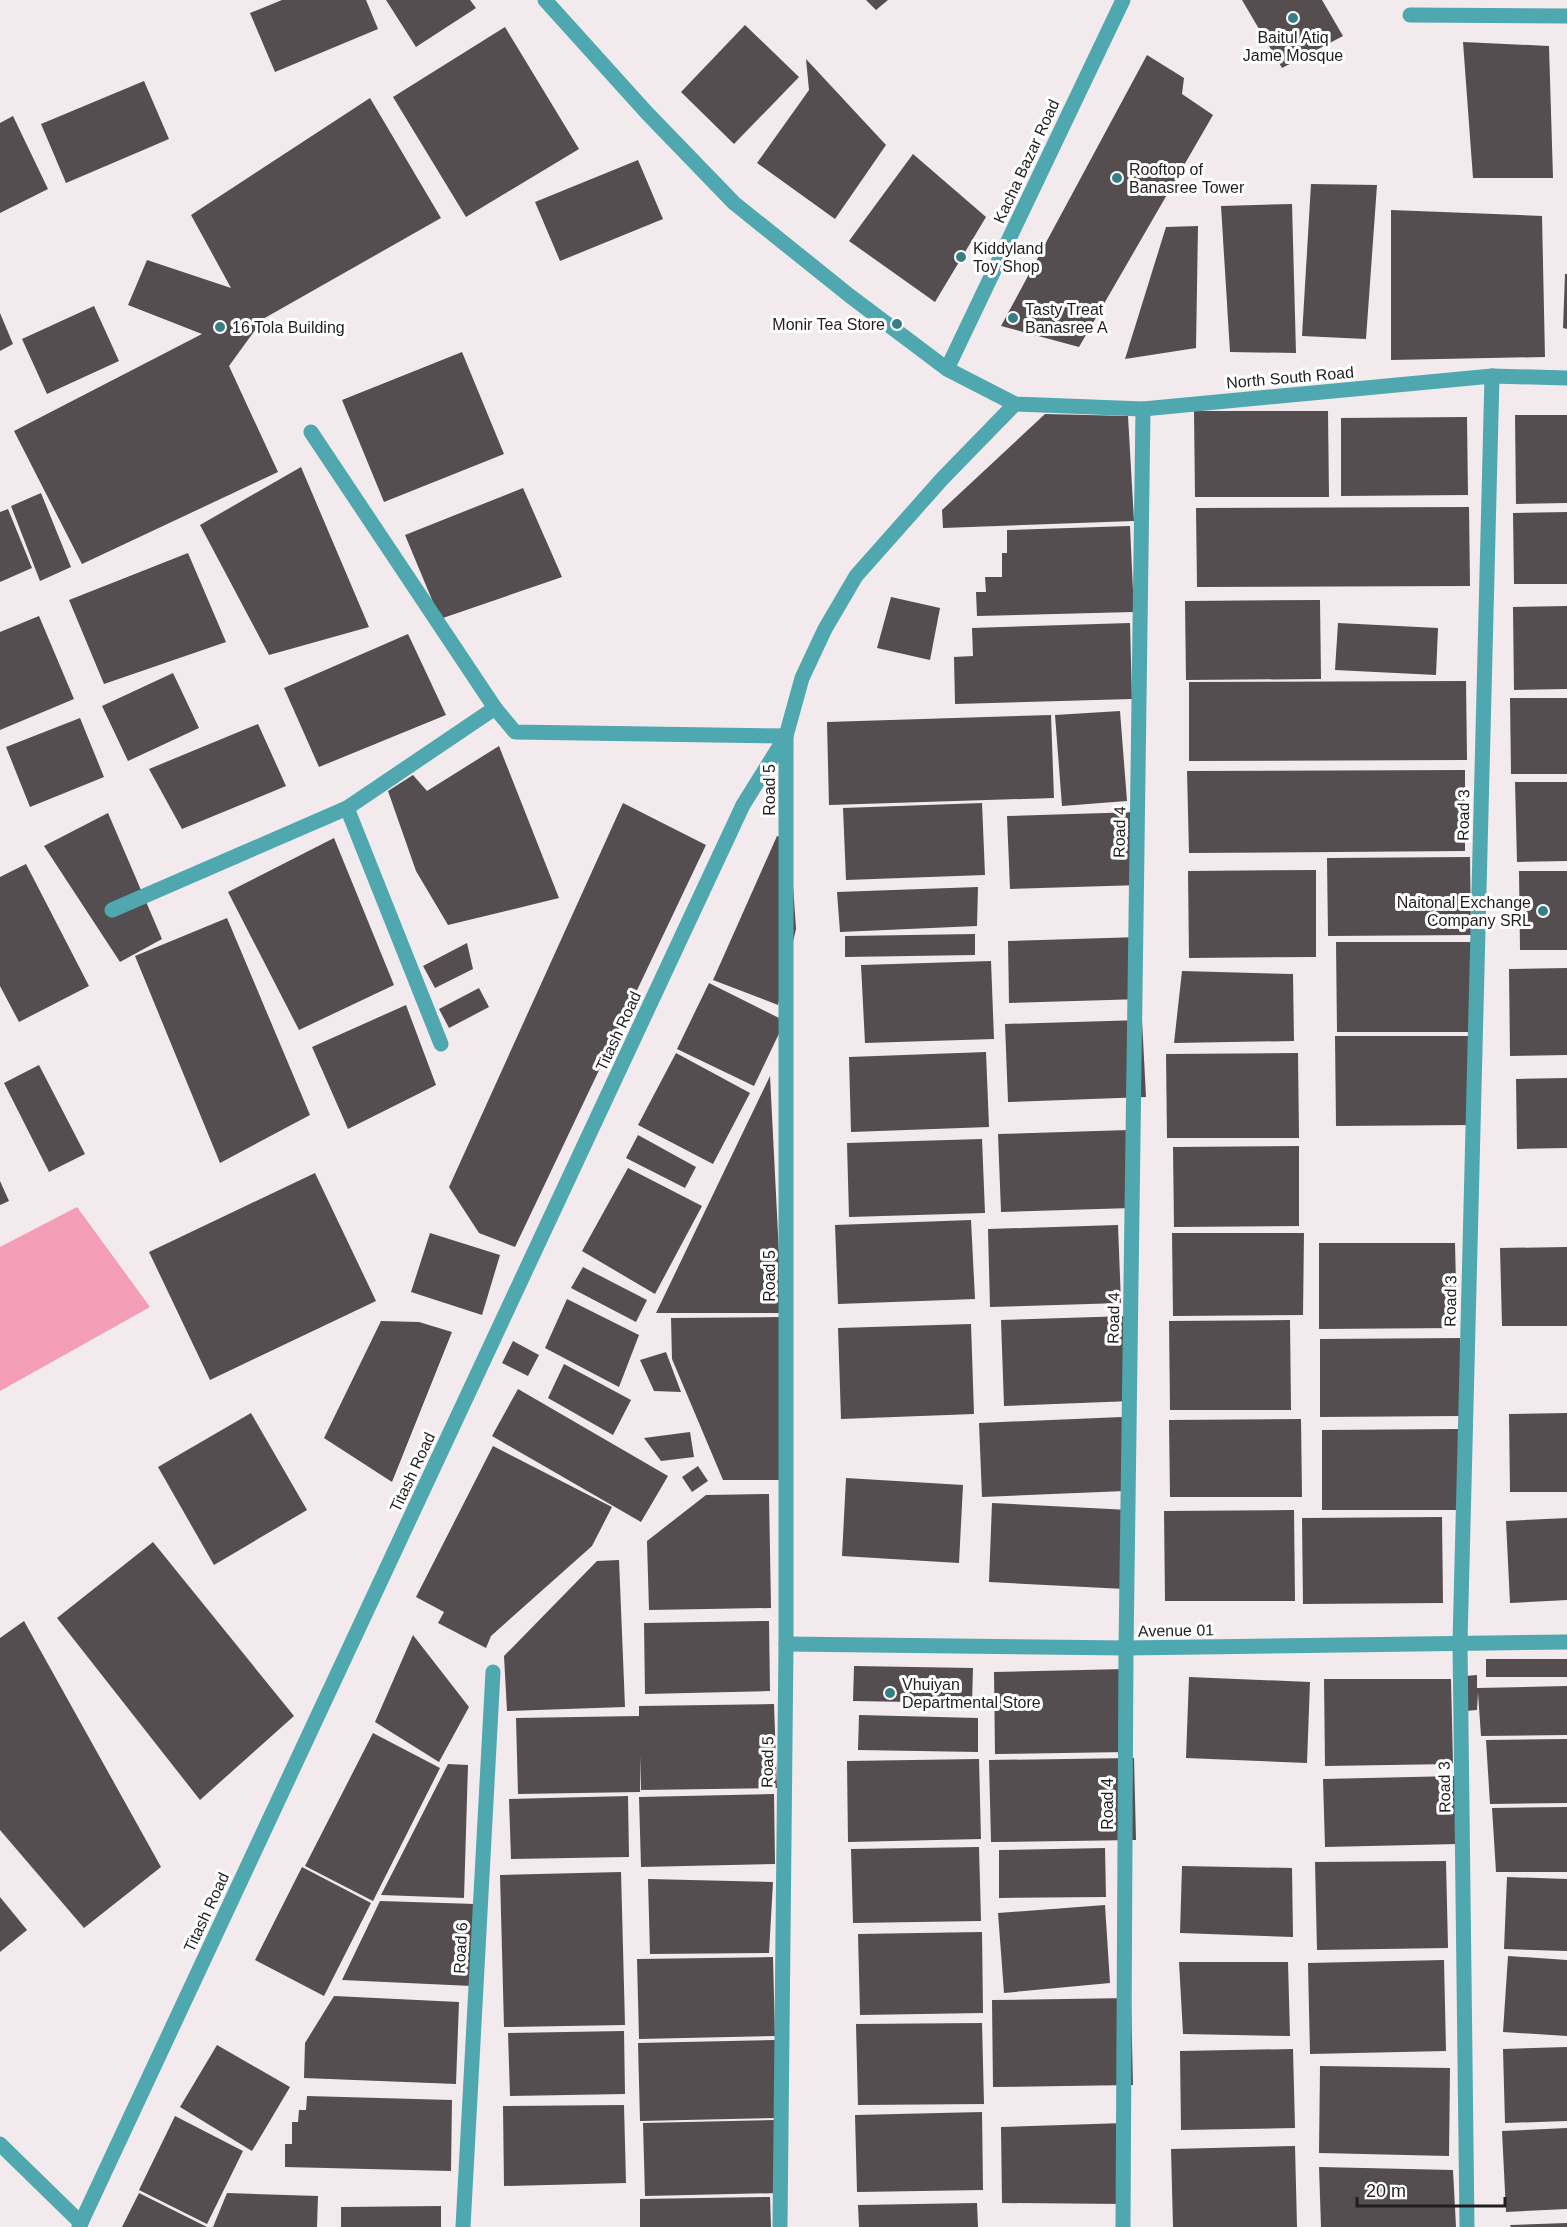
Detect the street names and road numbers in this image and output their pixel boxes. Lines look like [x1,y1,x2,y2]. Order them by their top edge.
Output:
street label: Kacha Bazar Road [990,97,1063,226]
street label: North South Road [1226,363,1355,392]
street label: Road 5 [761,764,778,816]
street label: Road 3 [1455,789,1472,841]
street label: Road 4 [1111,806,1128,858]
street label: Titash Road [593,989,644,1074]
street label: Road 5 [761,1250,778,1302]
street label: Road 3 [1442,1275,1459,1327]
street label: Road 4 [1105,1292,1122,1344]
street label: Titash Road [387,1430,438,1515]
street label: Avenue 01 [1138,1621,1214,1640]
street label: Road 5 [759,1736,776,1788]
street label: Road 3 [1436,1761,1453,1813]
street label: Road 4 [1099,1778,1116,1830]
street label: Titash Road [181,1870,232,1955]
street label: Road 6 [451,1922,470,1974]

